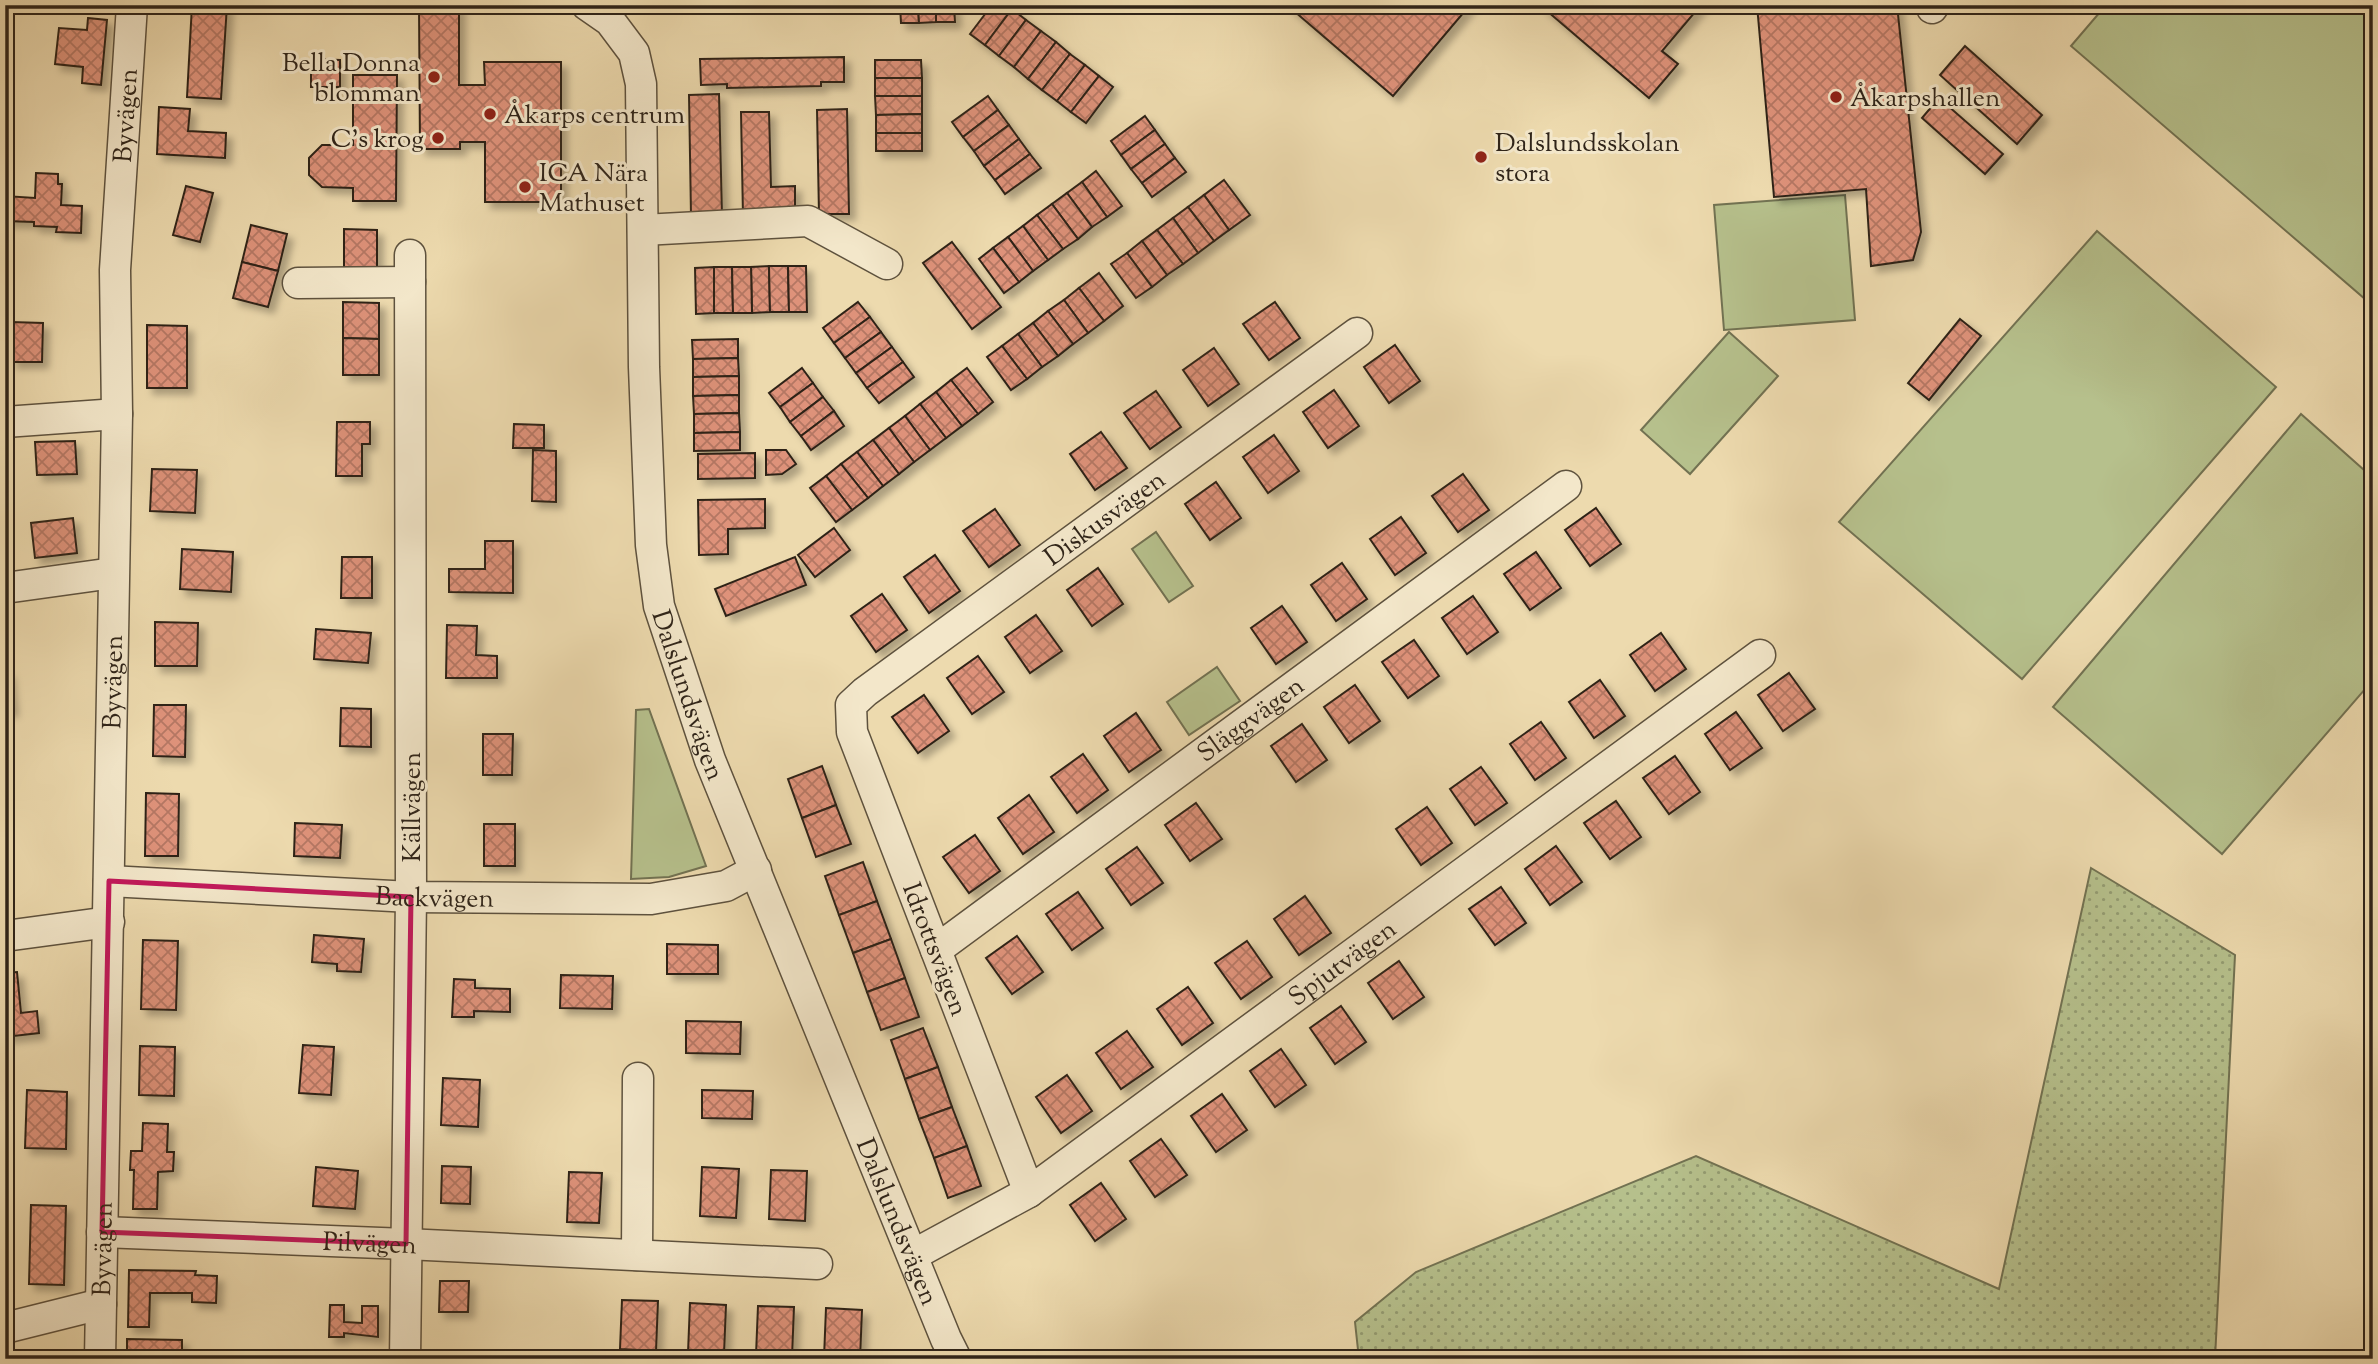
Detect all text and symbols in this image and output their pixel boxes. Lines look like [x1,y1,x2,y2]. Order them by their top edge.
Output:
place label: Bella Donna blomman [282,46,420,113]
street label: Byvägen [106,67,149,164]
marker: Bella Donna blomman [426,69,442,85]
place label: Åkarpshallen [1850,81,2000,118]
marker: Åkarpshallen [1828,89,1844,105]
place label: Åkarps centrum [504,98,685,135]
marker: Åkarps centrum [482,106,498,122]
place label: C's krog [331,122,424,159]
place label: Dalslundsskolan stora [1495,126,1680,193]
marker: C's krog [430,130,446,146]
marker: Dalslundsskolan stora [1473,149,1489,165]
place label: ICA Nära Mathuset [539,156,648,223]
marker: ICA Nära Mathuset [517,179,533,195]
street label: Diskusvägen [1037,463,1174,576]
street label: Dalslundsvägen [641,606,732,786]
street label: Byvägen [95,635,134,730]
street label: Släggvägen [1190,669,1313,773]
street label: Källvägen [395,752,432,862]
street label: Idrottsvägen [891,878,976,1022]
street label: Backvägen [374,879,494,919]
street label: Spjutvägen [1281,912,1405,1017]
street label: Dalslundsvägen [845,1133,946,1312]
street label: Byvägen [85,1201,124,1297]
street label: Pilvägen [322,1225,418,1265]

